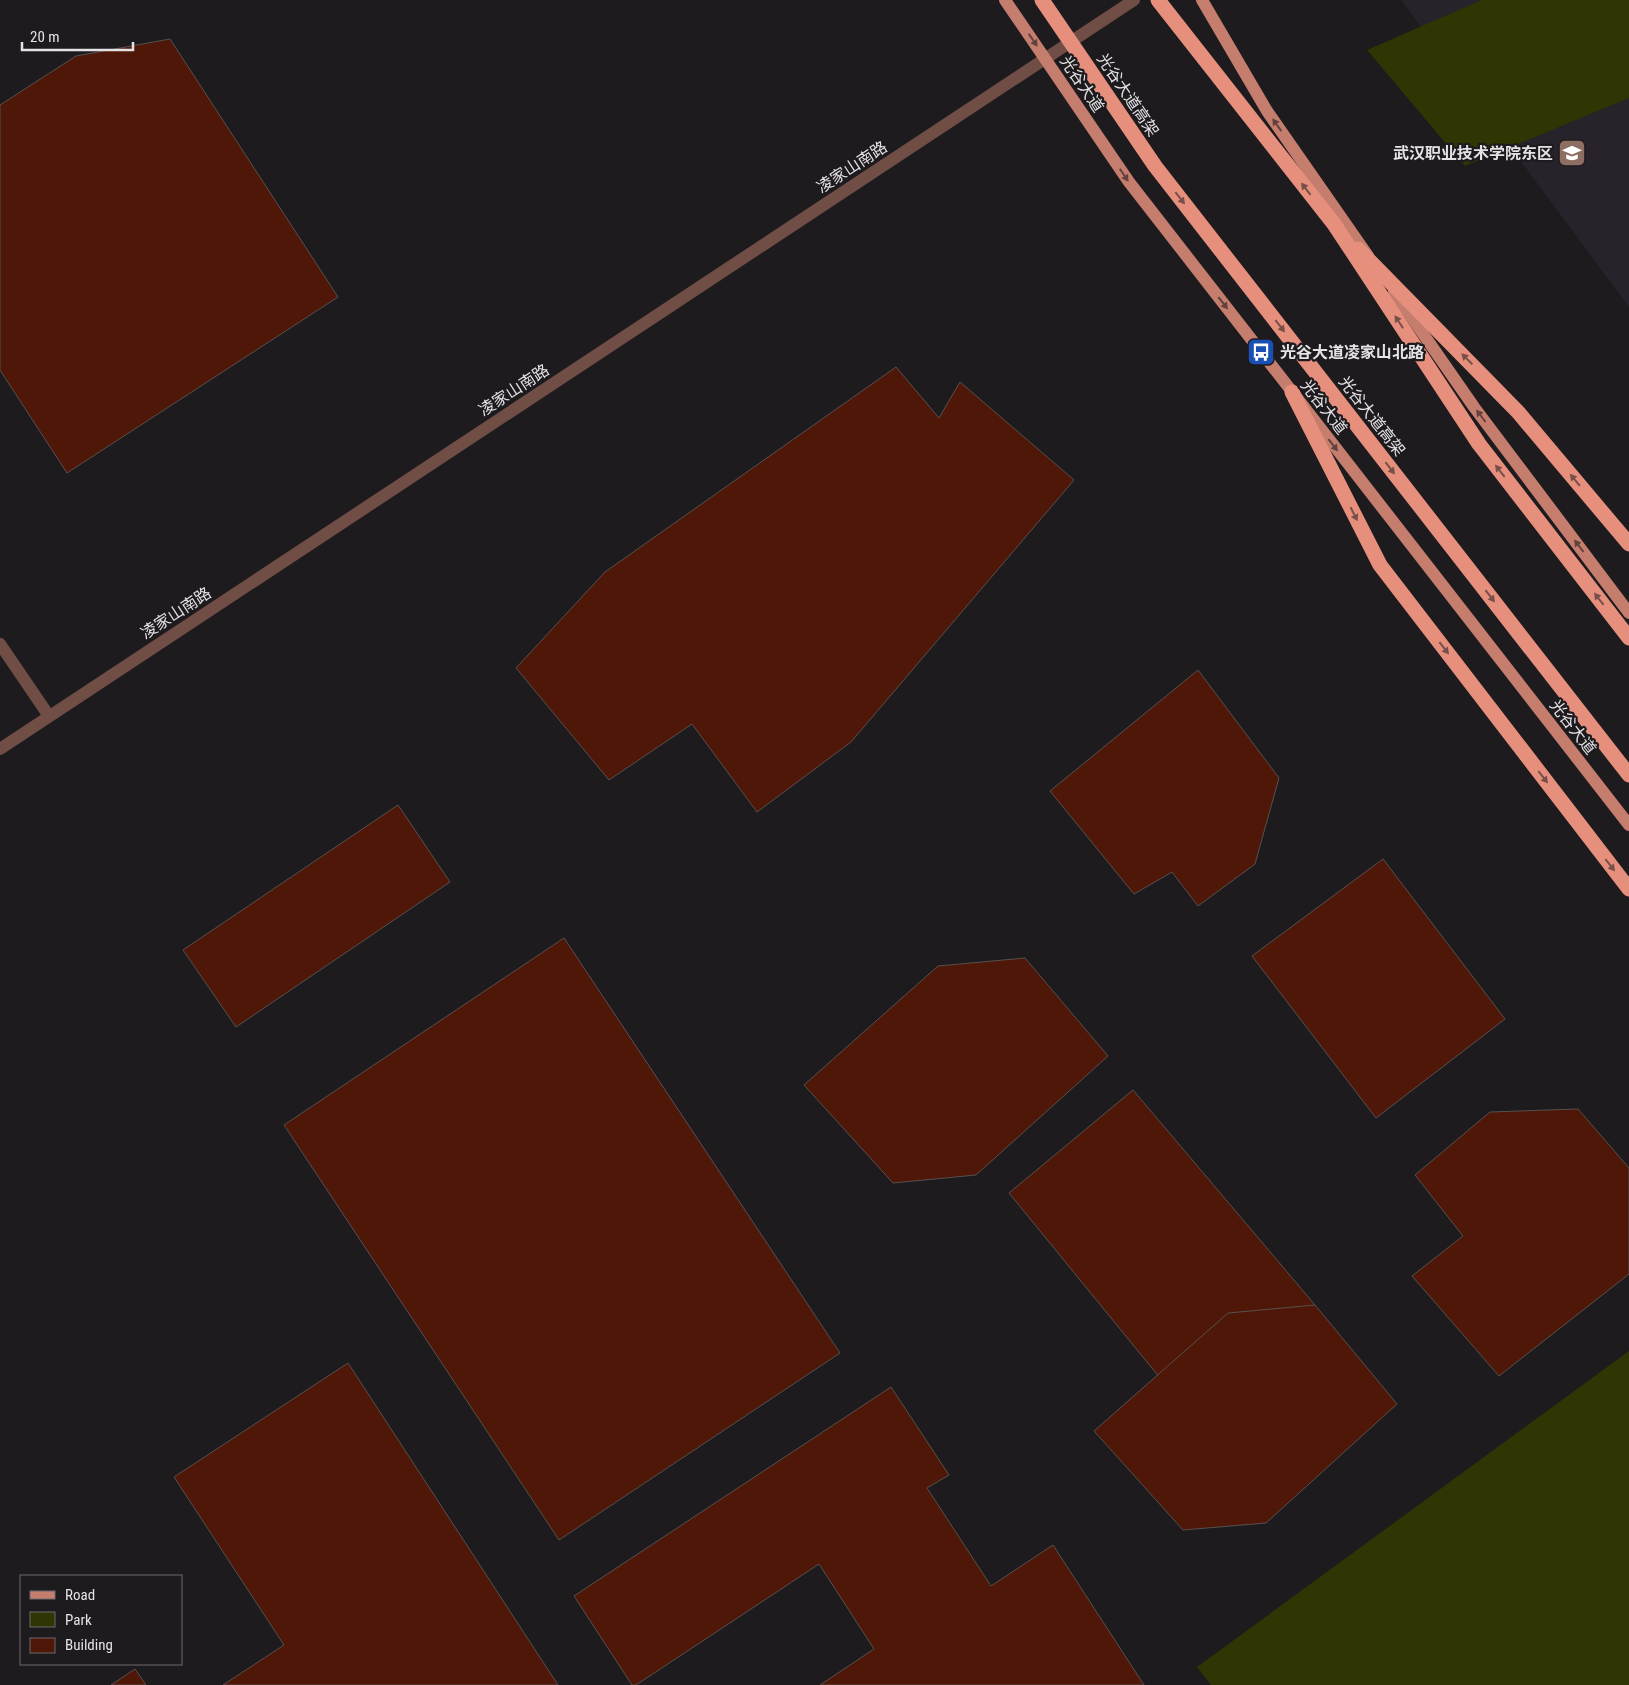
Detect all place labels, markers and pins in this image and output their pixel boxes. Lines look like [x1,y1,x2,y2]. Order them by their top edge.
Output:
school or university icon: 武汉职业技术学院东区 [1557,138,1587,168]
place label: 武汉职业技术学院东区 [1393,144,1553,163]
bus stop icon: 光谷大道凌家山北路 [1246,337,1276,367]
place label: 光谷大道凌家山北路 [1280,343,1424,362]

